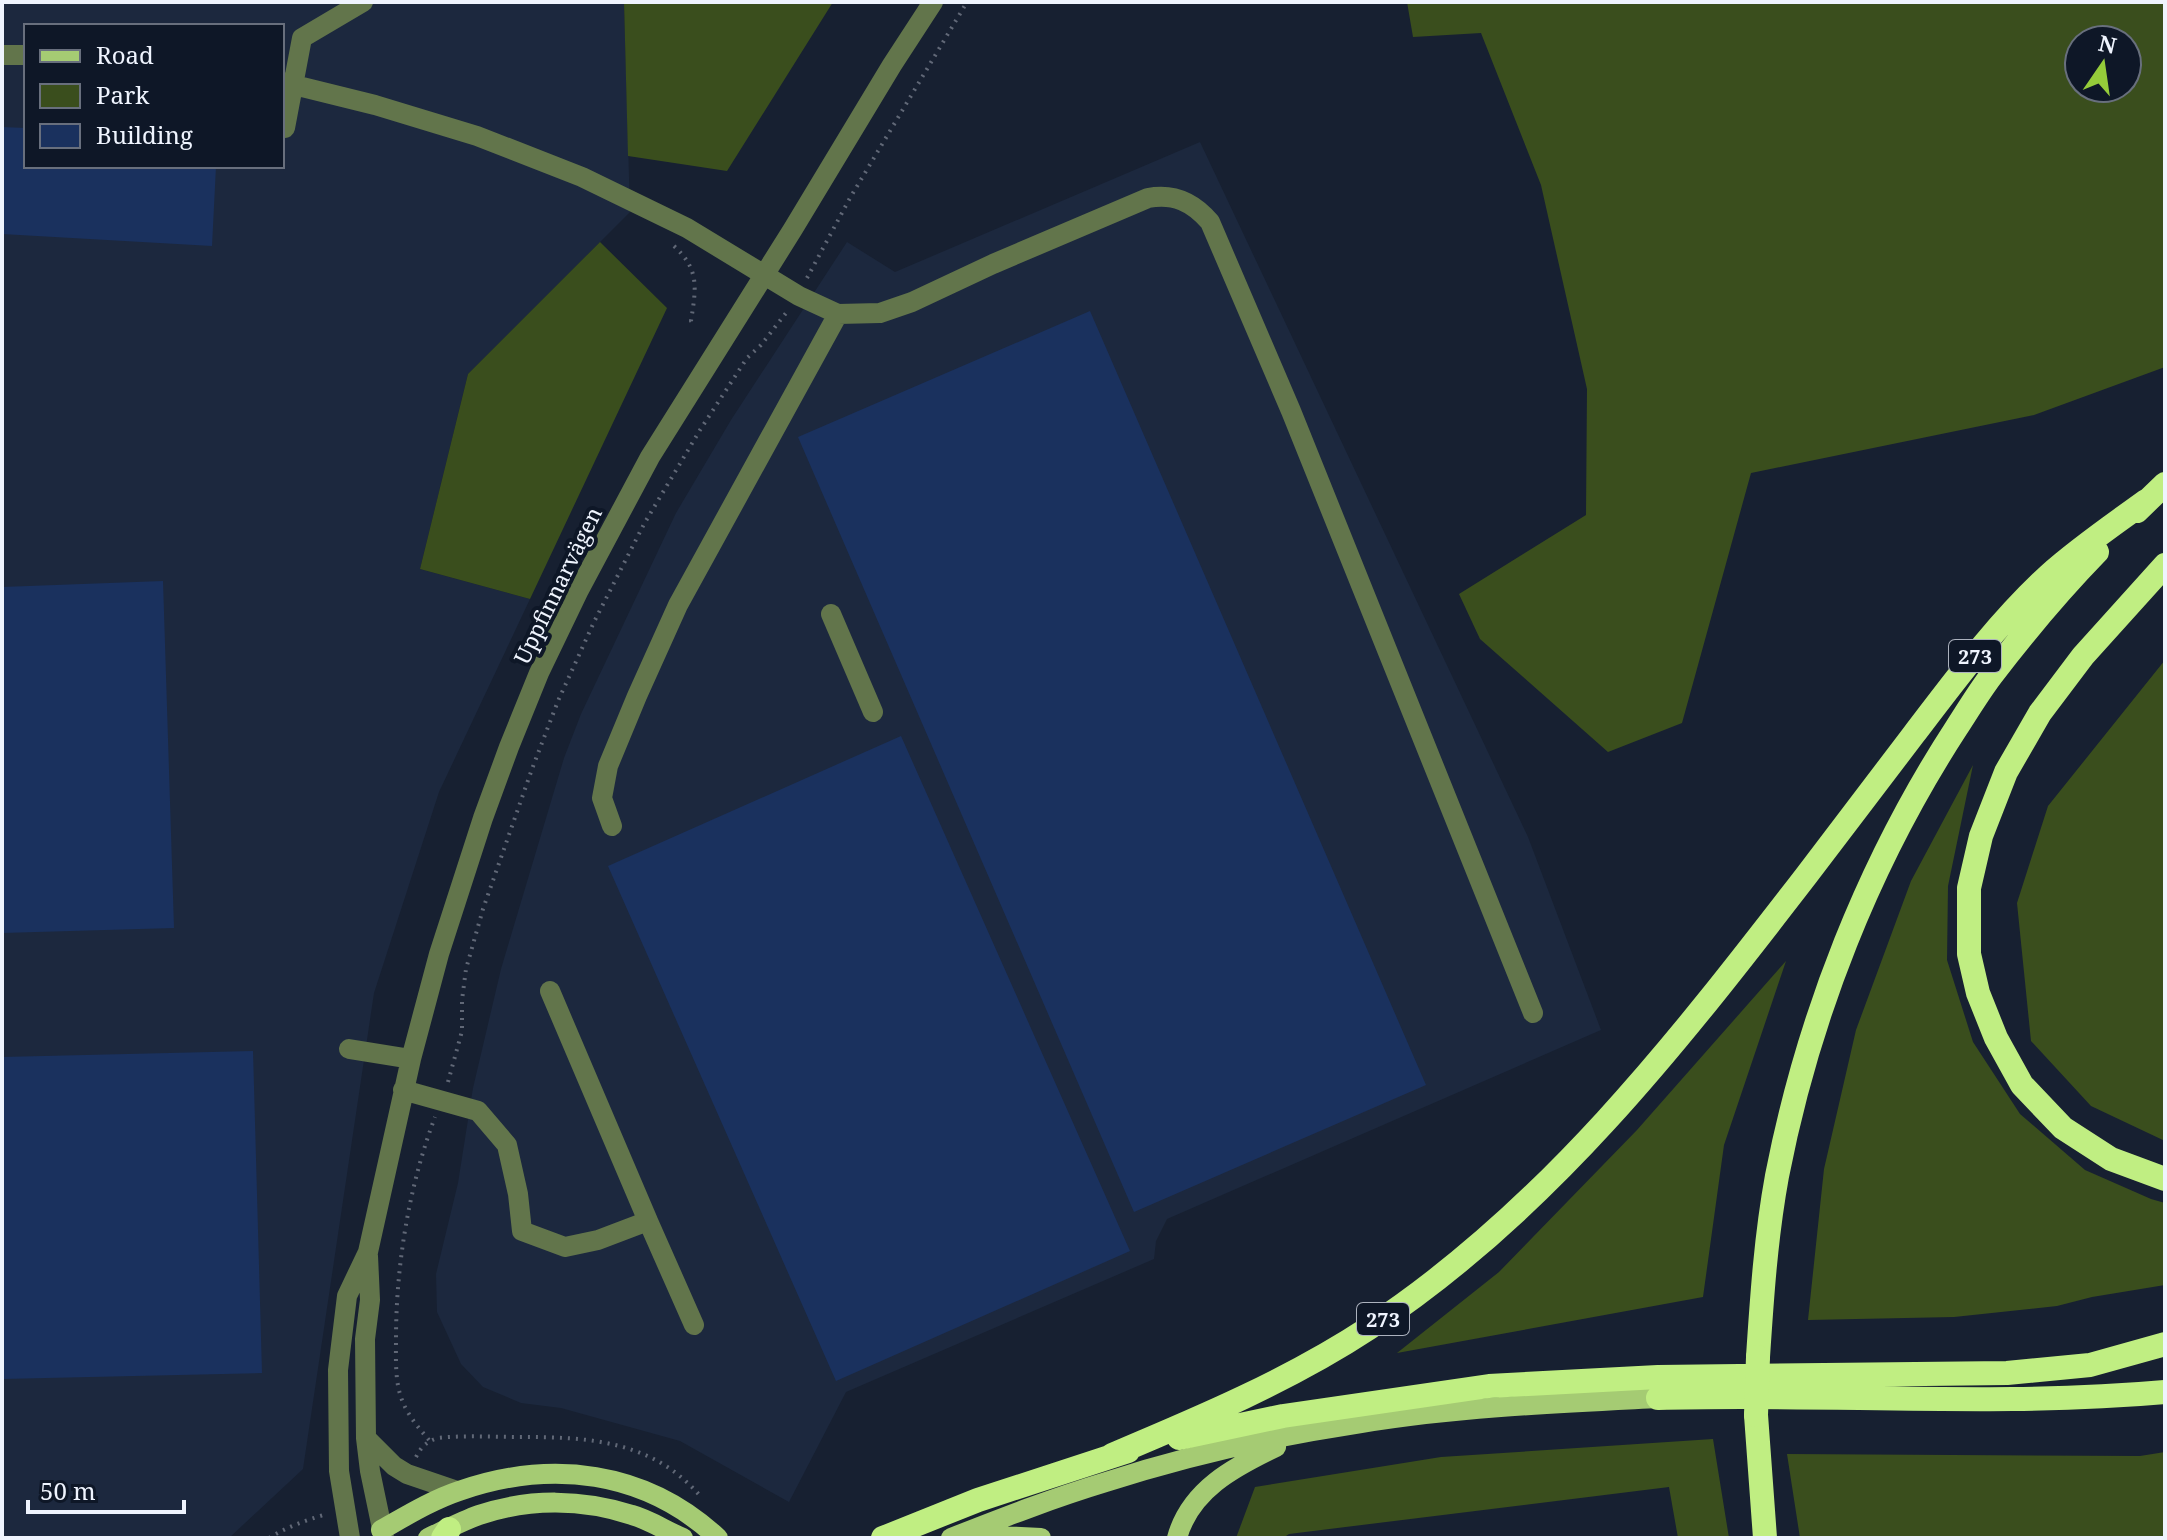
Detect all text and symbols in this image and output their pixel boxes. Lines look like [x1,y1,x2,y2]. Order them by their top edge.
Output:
legend [24,24,284,168]
north arrow [2063,24,2143,104]
text: N [2096,27,2120,60]
text: Road [96,38,154,71]
text: Park [96,78,150,111]
text: Building [96,118,193,151]
street label: Uppfinnarvägen [506,501,608,669]
road number: 273 [1949,640,2001,672]
road number: 273 [1357,1303,1409,1335]
scale bar [28,1464,184,1514]
text: 50 m [40,1474,96,1507]

